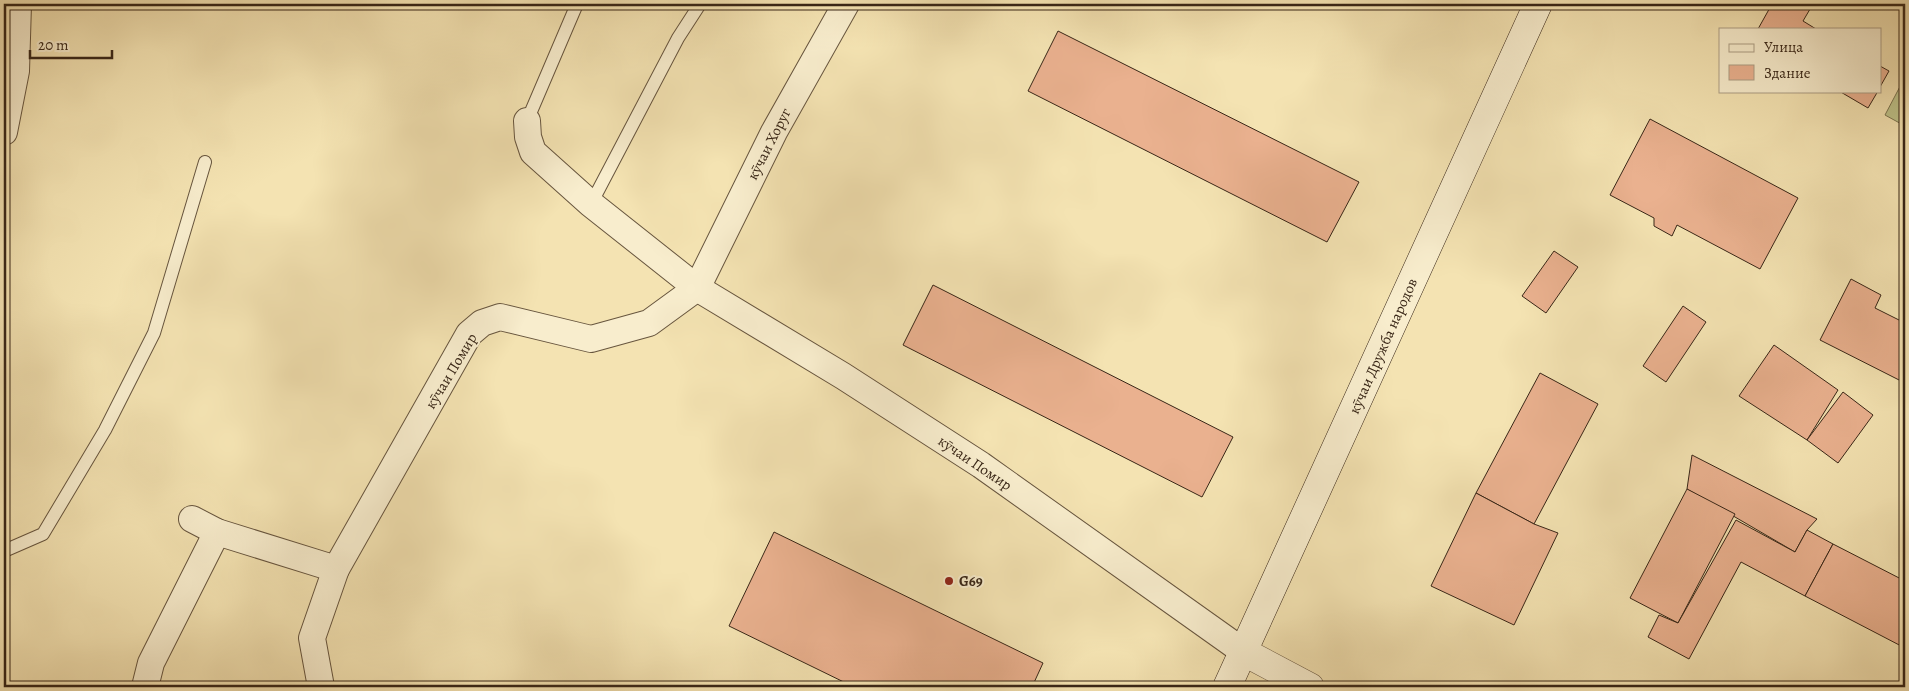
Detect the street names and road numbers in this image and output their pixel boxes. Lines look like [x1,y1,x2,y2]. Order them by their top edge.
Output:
street label: кӯчаи Хоруг [742,104,796,183]
street label: кӯчаи Дружба народов [1344,275,1422,417]
street label: кӯчаи Помир [421,329,482,413]
street label: кӯчаи Помир [934,431,1016,495]

